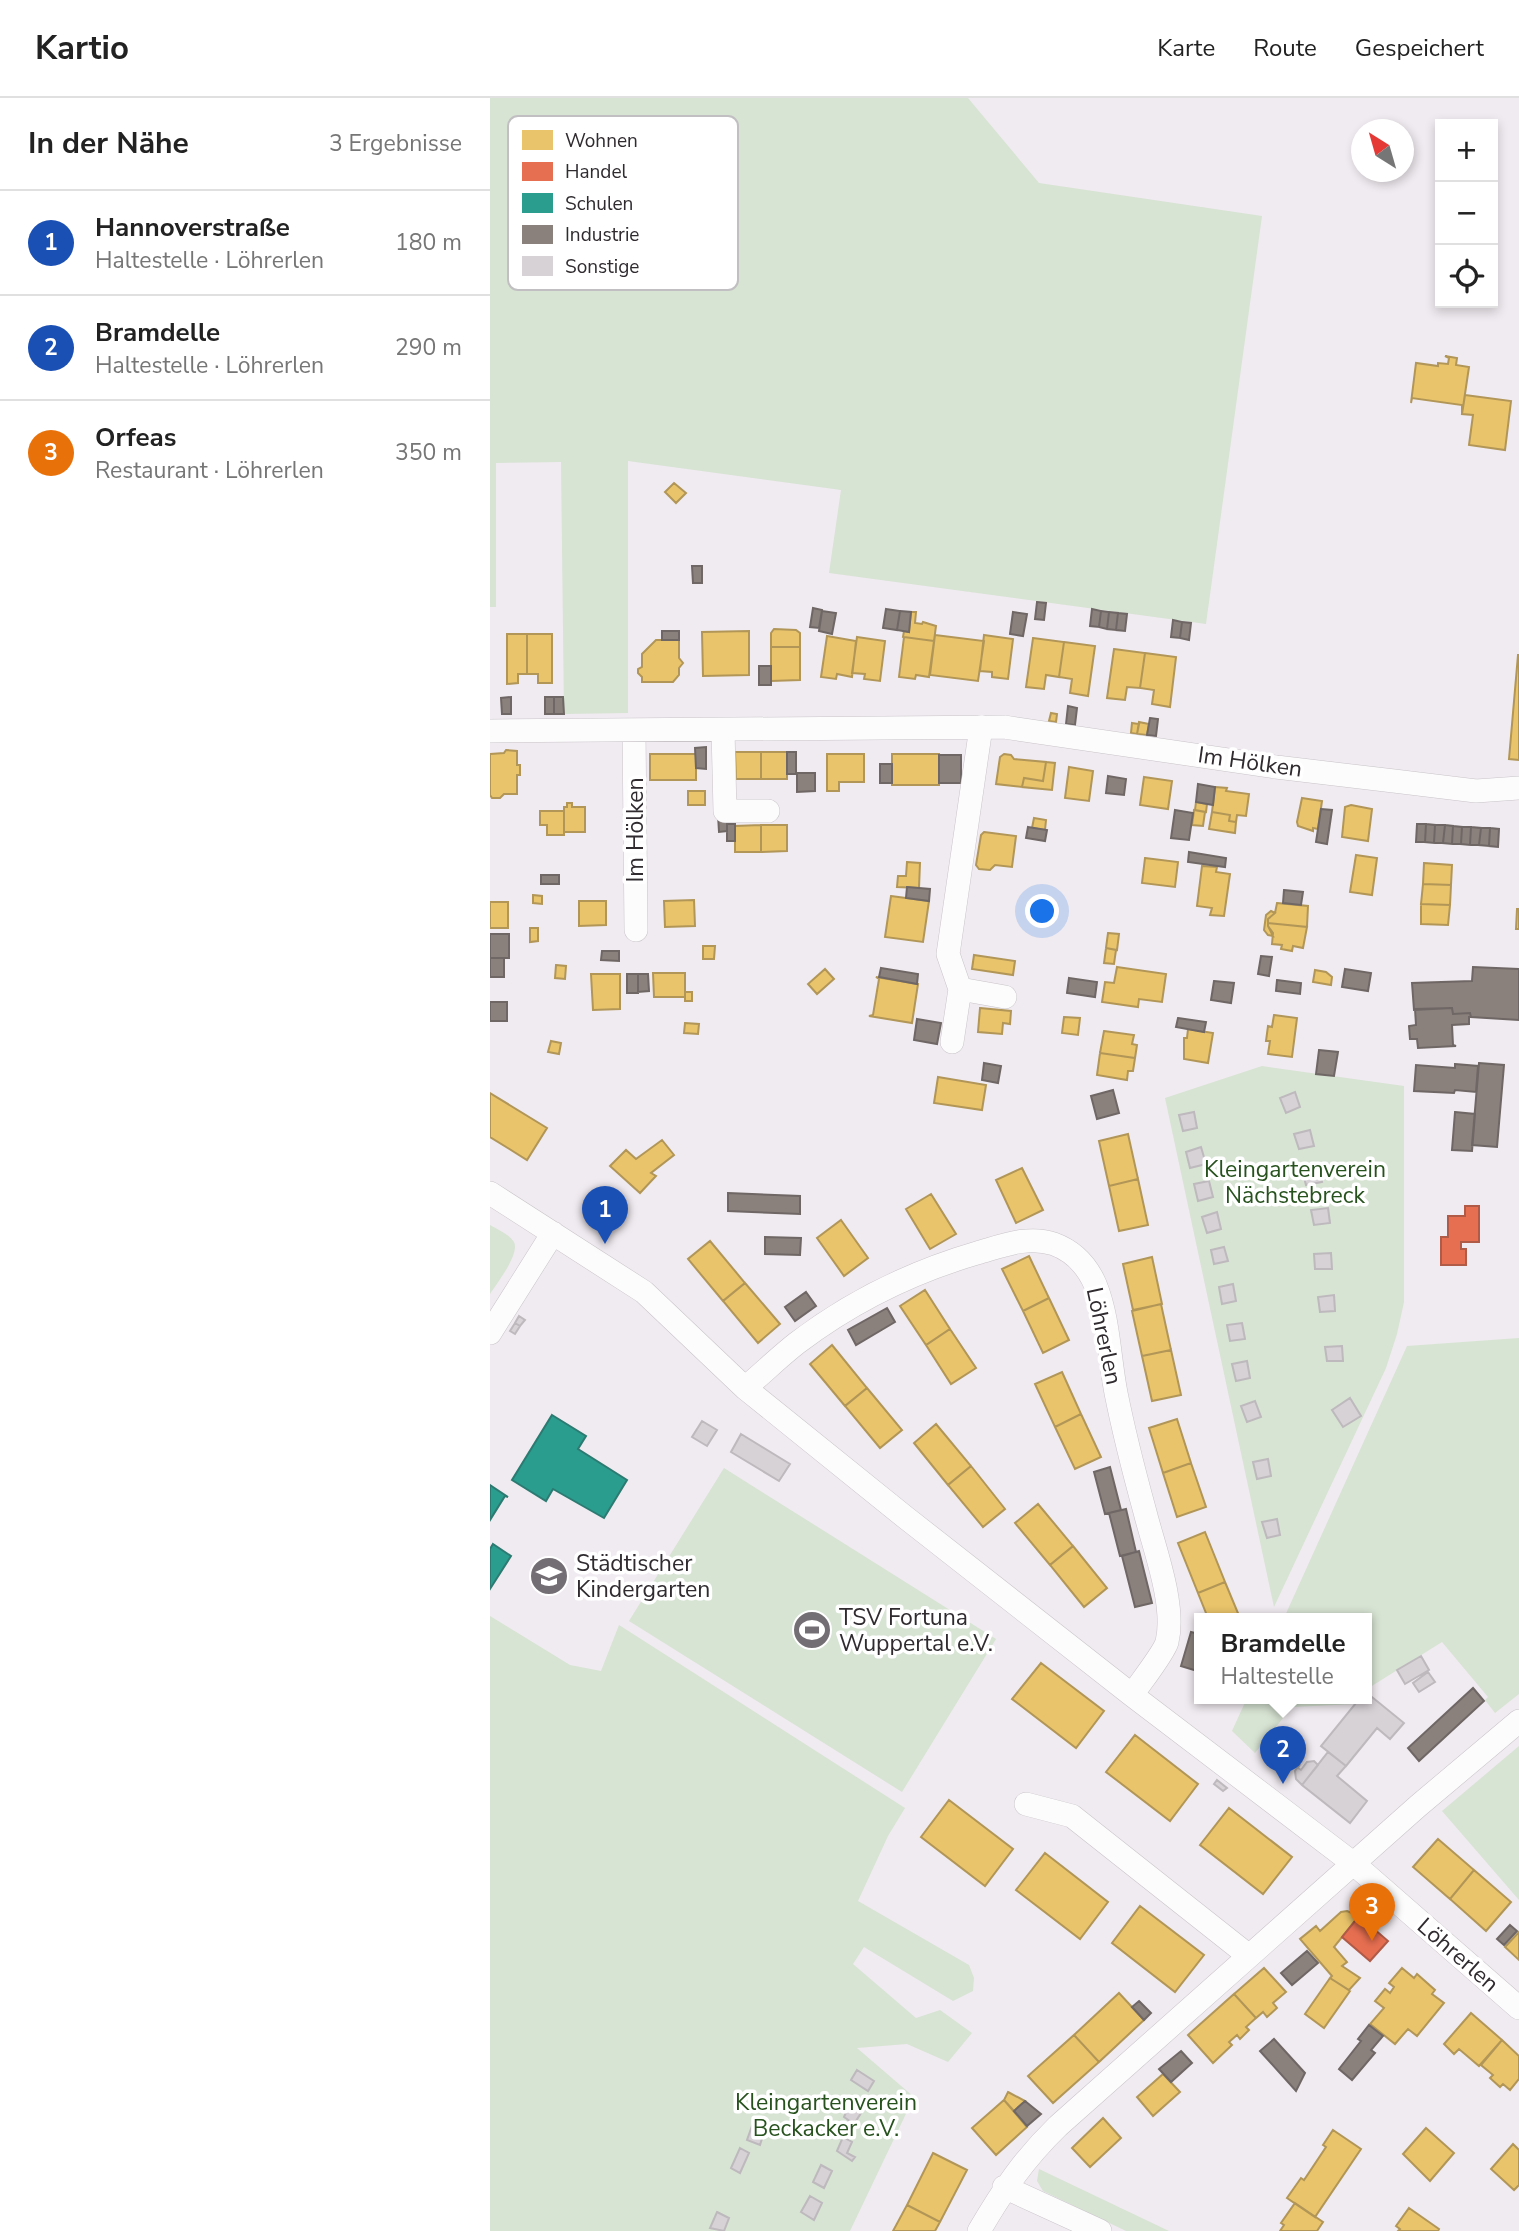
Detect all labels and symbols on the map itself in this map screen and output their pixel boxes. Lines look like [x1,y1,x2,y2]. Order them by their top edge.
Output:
legend [508,116,738,290]
north arrow [1351,119,1414,182]
text: Wohnen [565,128,638,154]
text: Handel [565,159,628,185]
text: Schulen [565,191,633,217]
text: Industrie [565,222,639,248]
text: Sonstige [565,254,639,280]
street label: Im Hölken [1196,739,1304,785]
street label: Im Hölken [620,777,651,883]
your location [1025,894,1059,928]
park label: Kleingartenverein Nächstebreck [1204,1154,1386,1211]
pin: 1 [582,1186,628,1244]
street label: Löhrerlen [1079,1284,1129,1388]
place label: Städtischer Kindergarten [576,1548,710,1605]
school or university icon: Städtischer Kindergarten [528,1555,570,1597]
place label: TSV Fortuna Wuppertal e.V. [839,1602,993,1659]
sports icon: TSV Fortuna Wuppertal e.V. [791,1609,833,1651]
pin: 2 [1260,1726,1306,1784]
pin: 3 [1349,1883,1395,1941]
street label: Löhrerlen [1411,1911,1505,1999]
park label: Kleingartenverein Beckacker e.V. [735,2087,917,2144]

